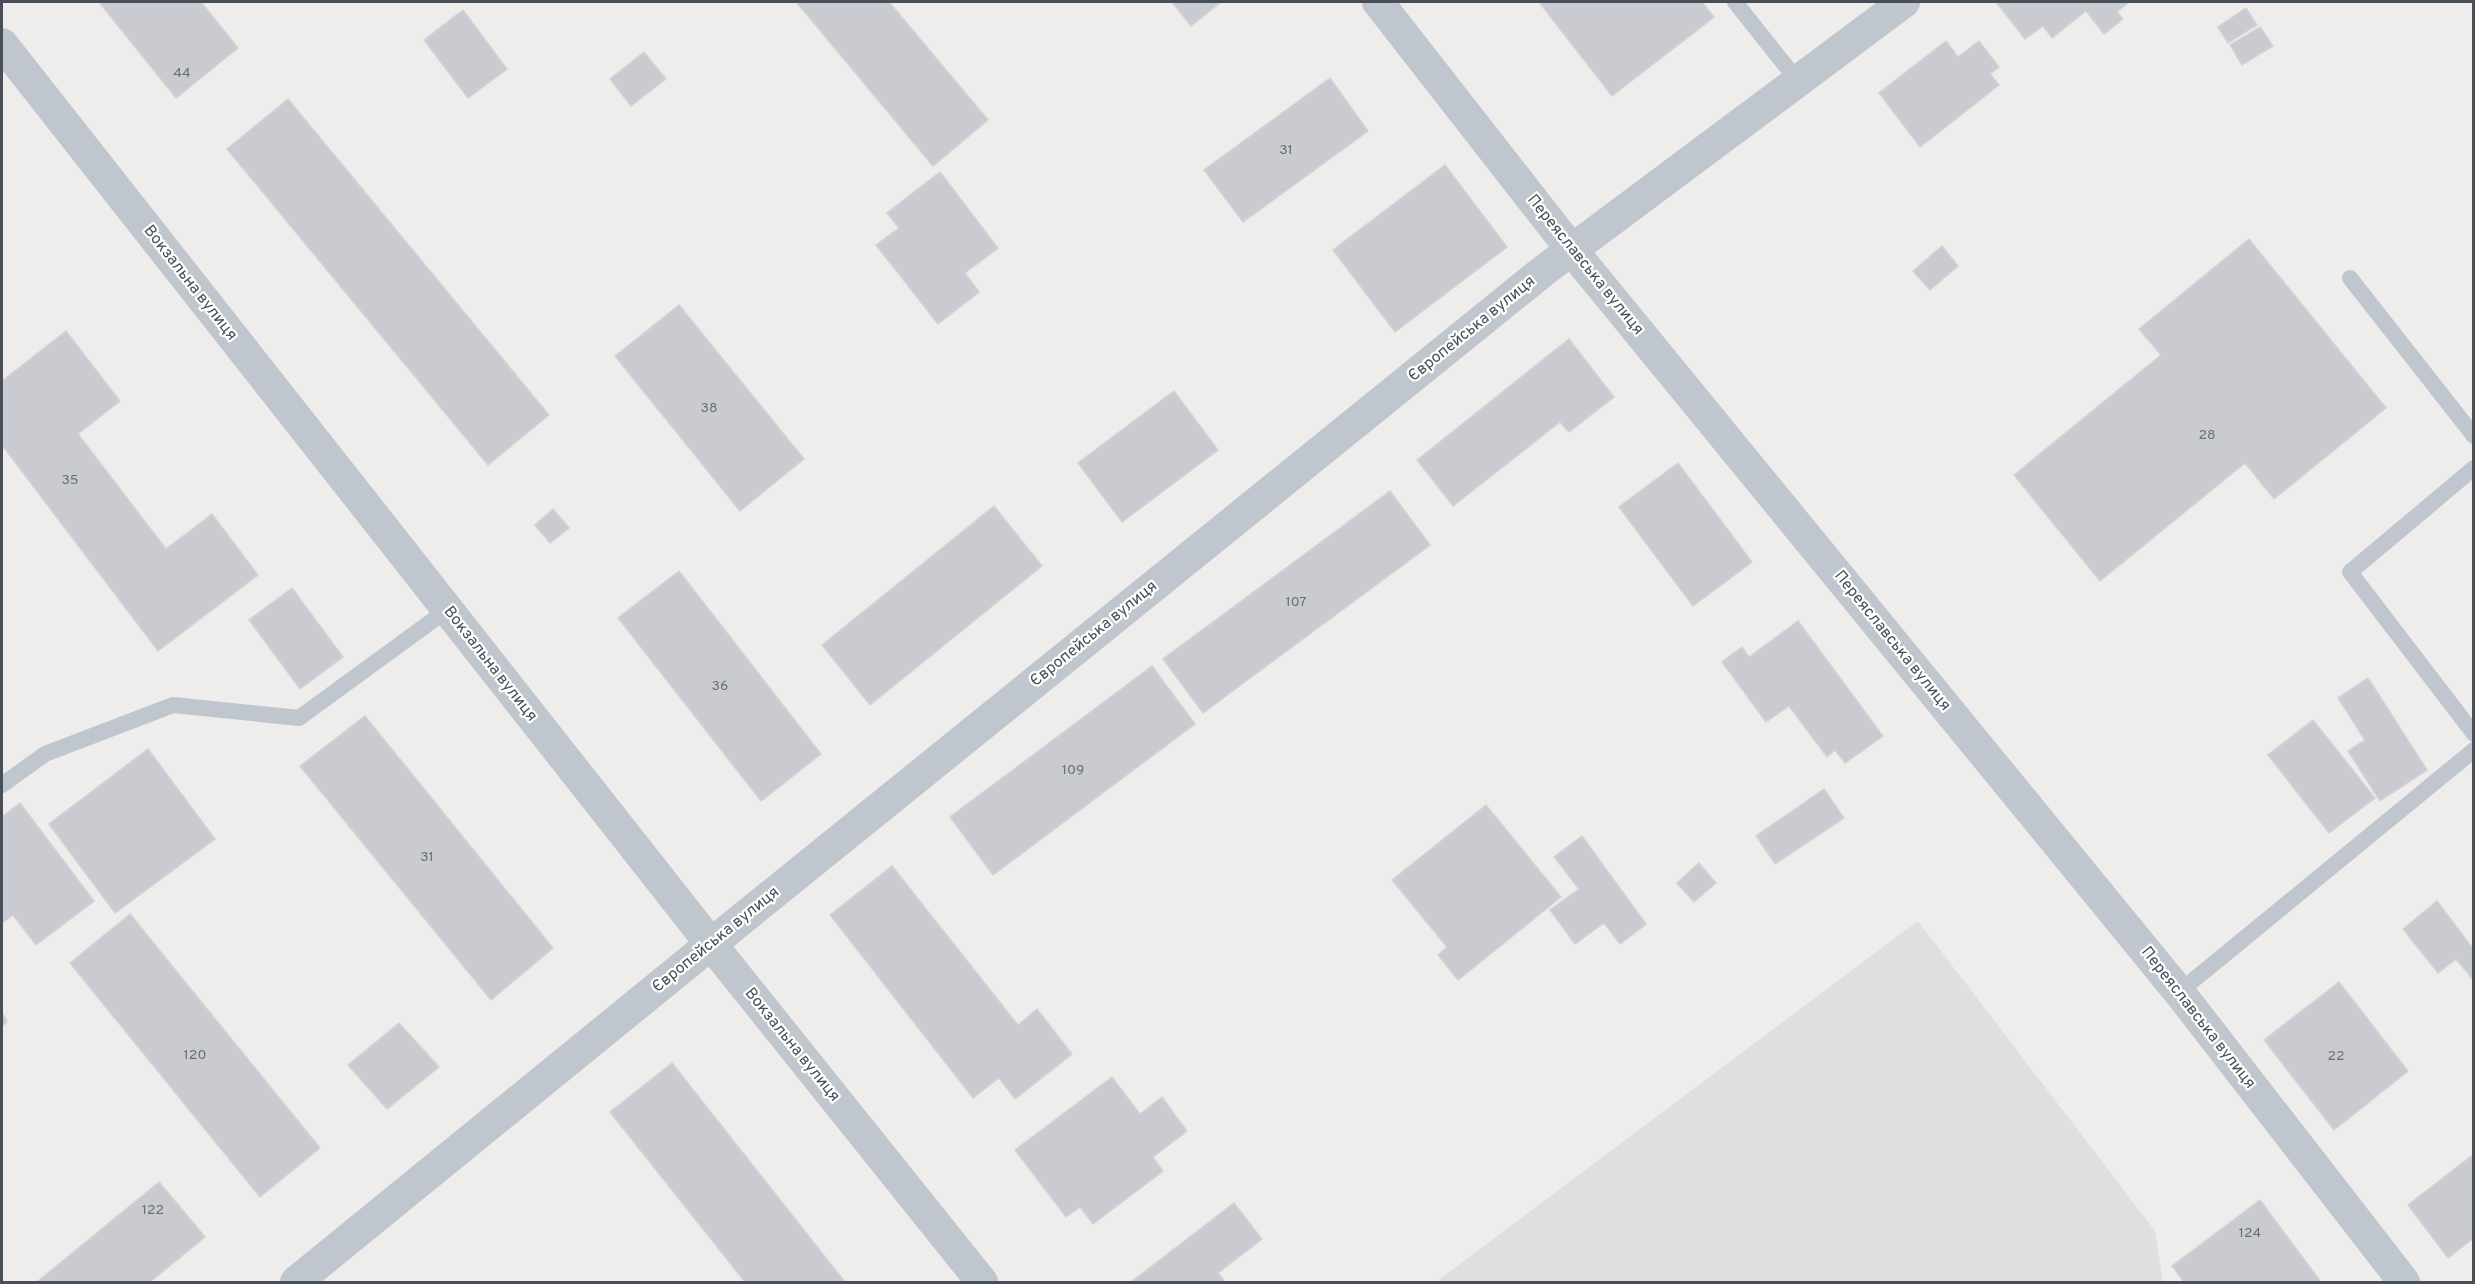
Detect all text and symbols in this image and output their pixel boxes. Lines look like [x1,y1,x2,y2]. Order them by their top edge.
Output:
house number: 44 [173,65,191,82]
house number: 31 [1279,142,1293,159]
street label: Переяславська вулиця [1522,191,1648,339]
street label: Вокзальна вулиця [139,221,241,345]
street label: Європейська вулиця [1404,272,1540,386]
house number: 38 [701,400,717,417]
house number: 28 [2198,427,2216,444]
house number: 35 [61,472,79,489]
street label: Переяславська вулиця [1829,567,1955,715]
street label: Європейська вулиця [1026,577,1162,691]
house number: 107 [1285,594,1307,611]
street label: Вокзальна вулиця [439,602,541,726]
house number: 36 [712,678,728,695]
house number: 109 [1062,762,1084,779]
house number: 31 [420,849,434,866]
street label: Європейська вулиця [648,883,784,997]
street label: Переяславська вулиця [2136,943,2260,1093]
street label: Вокзальна вулиця [740,984,844,1106]
house number: 120 [184,1047,206,1064]
house number: 22 [2327,1048,2345,1065]
house number: 122 [142,1202,164,1219]
house number: 124 [2239,1225,2261,1242]

